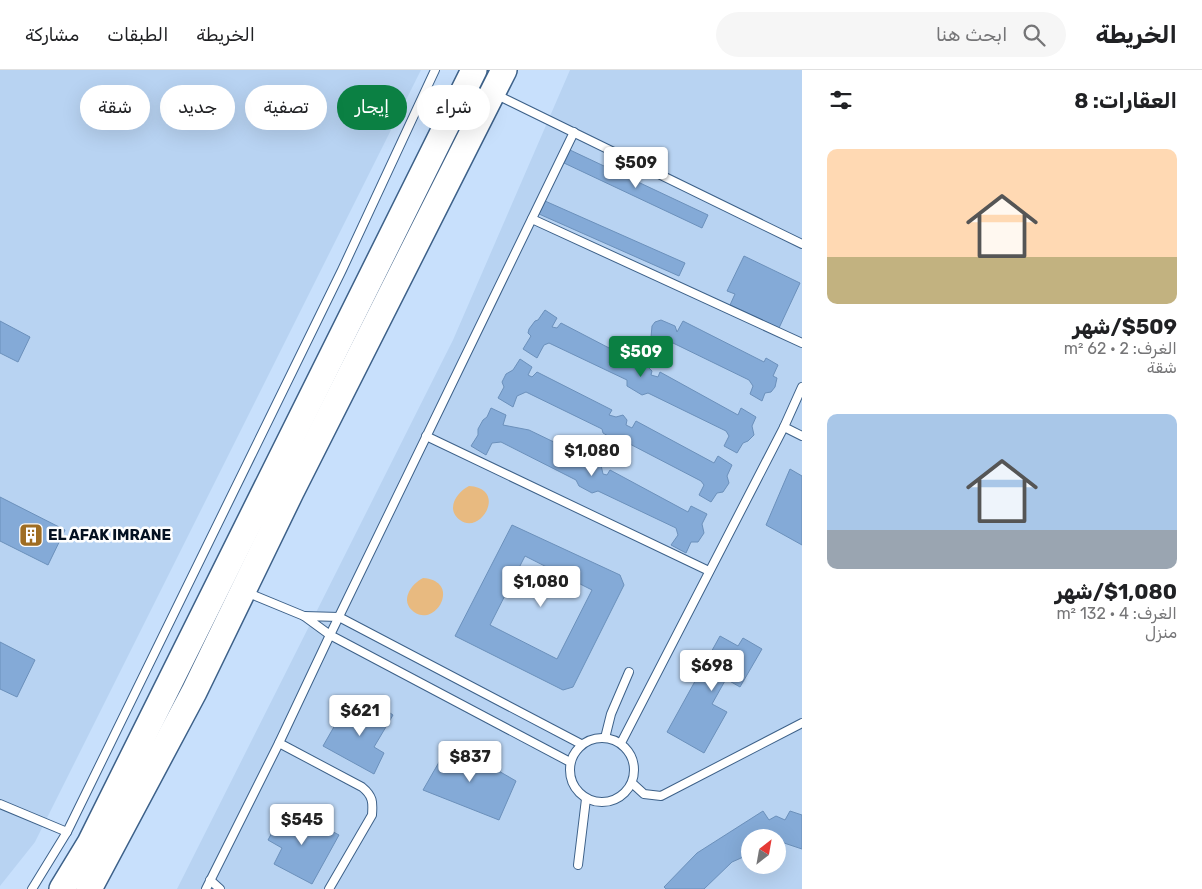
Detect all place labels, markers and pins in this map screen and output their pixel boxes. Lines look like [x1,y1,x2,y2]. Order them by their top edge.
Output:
pin: $509 [606,146,666,189]
pin: $509 [611,336,671,378]
pin: $1,080 [551,434,633,477]
building icon: EL AFAK IMRANE [18,522,44,548]
place label: EL AFAK IMRANE [48,526,171,544]
pin: $1,080 [500,566,582,608]
pin: $698 [682,650,742,692]
pin: $621 [330,694,390,737]
pin: $837 [440,740,500,783]
pin: $545 [272,804,332,846]

